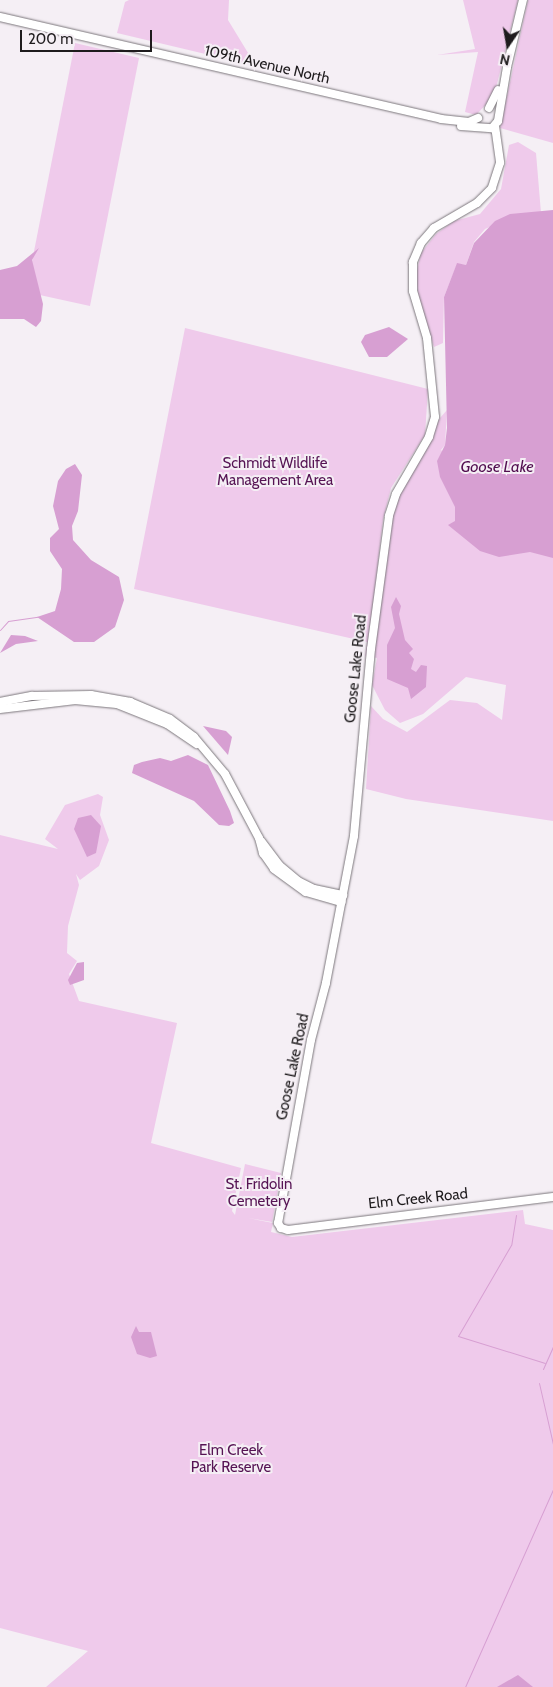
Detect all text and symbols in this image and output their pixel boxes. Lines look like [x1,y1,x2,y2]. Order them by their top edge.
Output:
scale bar [22,20,155,52]
north arrow [483,20,533,70]
text: 200 m [28,30,73,48]
street label: 109th Avenue North [203,42,331,88]
text: N [498,50,512,70]
park label: Schmidt Wildlife Management Area [217,454,333,489]
water label: Goose Lake [460,457,534,477]
street label: Goose Lake Road [341,614,371,724]
street label: Goose Lake Road [273,1012,313,1122]
park label: St. Fridolin Cemetery [226,1175,292,1210]
street label: Elm Creek Road [367,1185,469,1213]
park label: Elm Creek Park Reserve [191,1441,271,1476]

